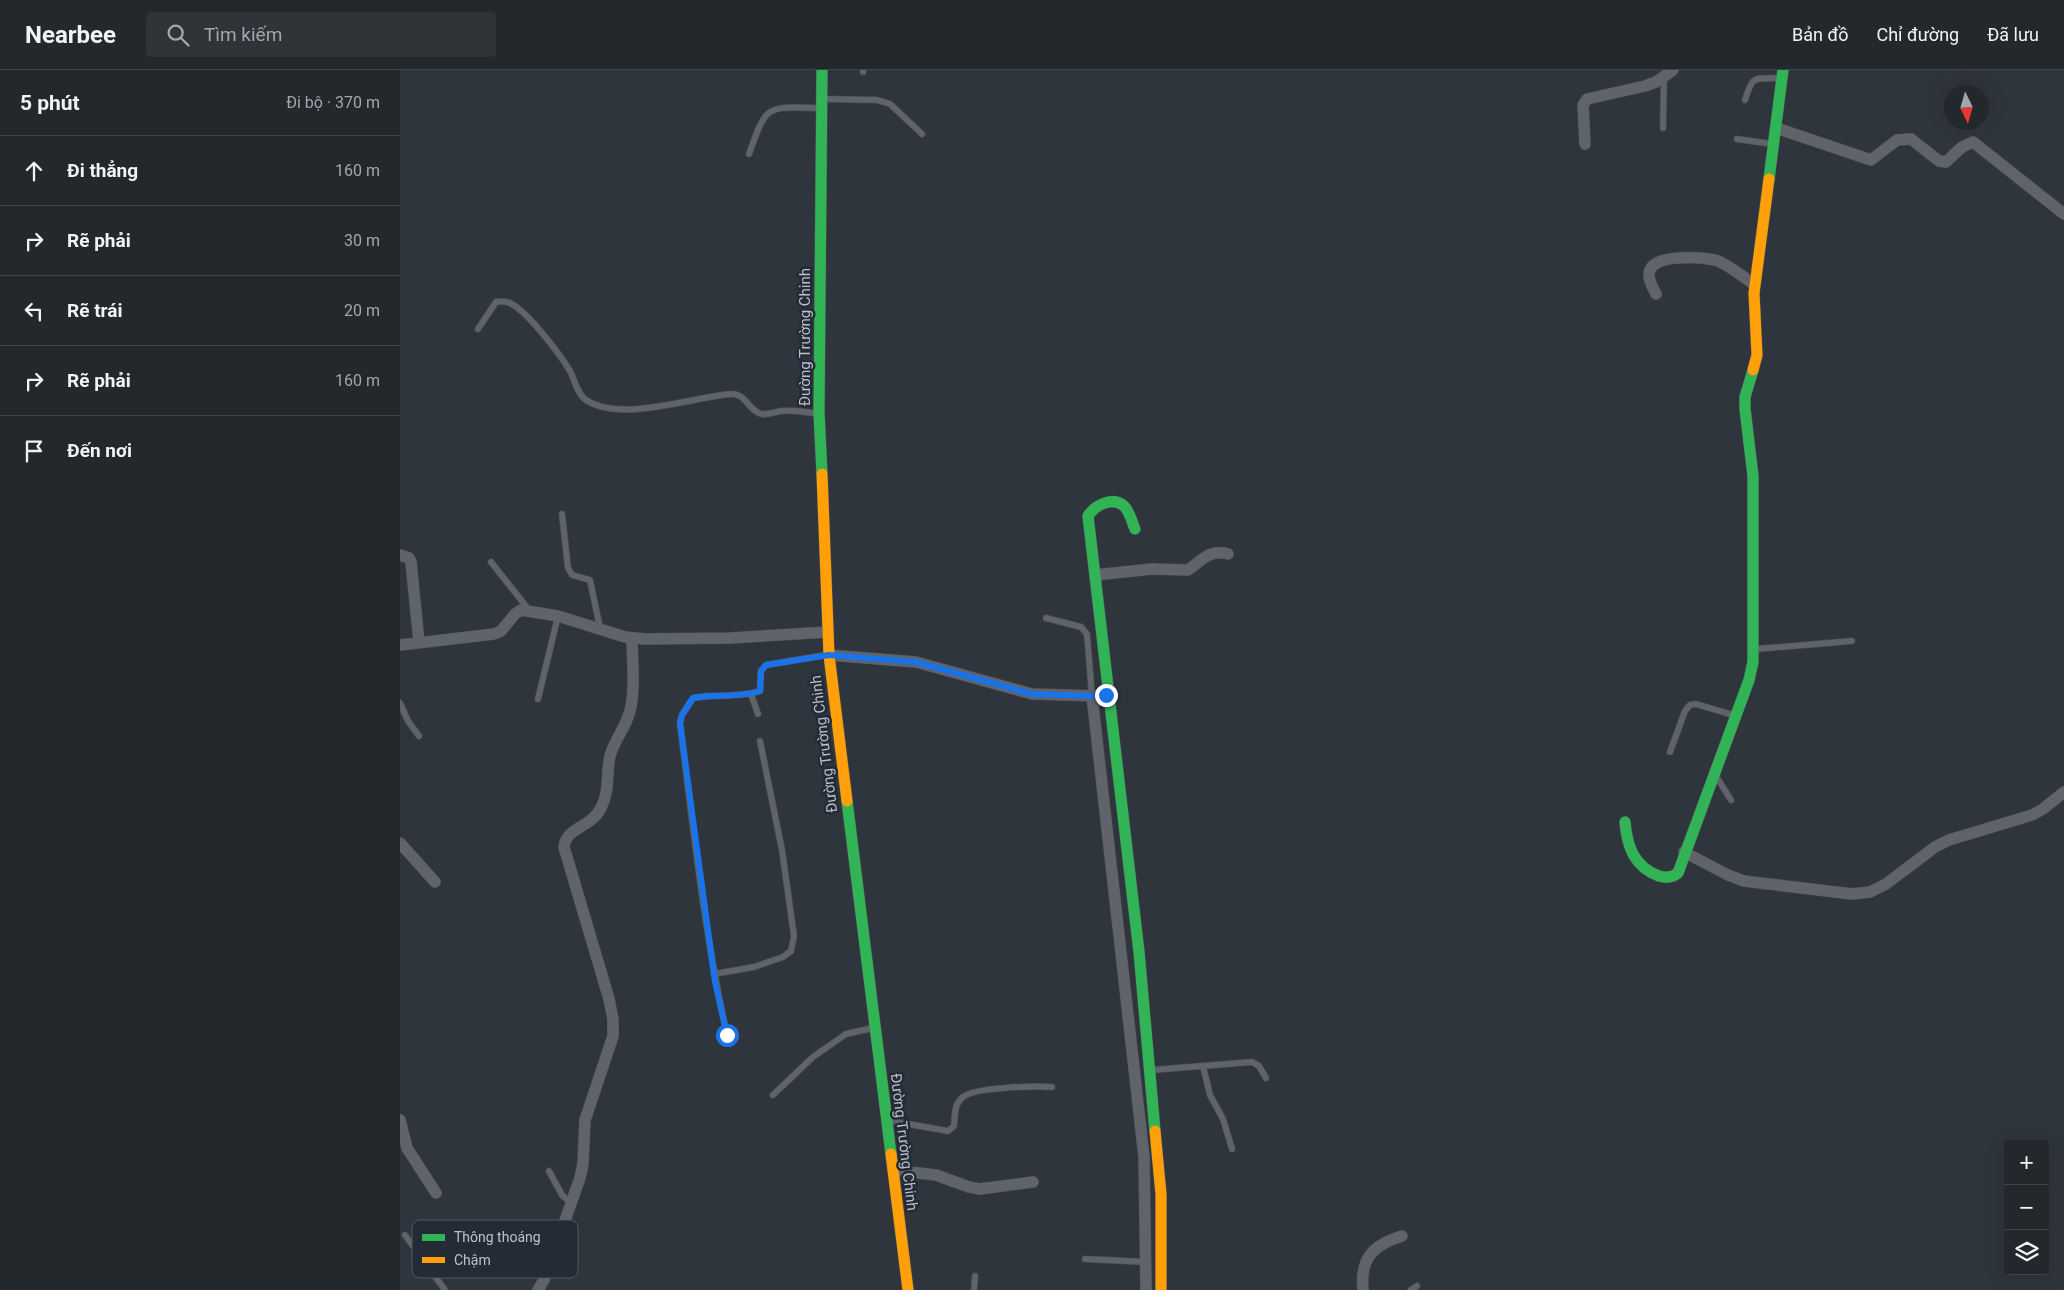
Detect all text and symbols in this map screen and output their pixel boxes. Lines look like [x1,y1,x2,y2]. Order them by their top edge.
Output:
search box [146,12,496,57]
text: Nearbee [25,21,116,49]
icon: search [164,21,192,49]
text: Tìm kiếm [204,23,282,46]
text: Bản đồ [1792,24,1848,45]
text: Chỉ đường [1876,24,1959,45]
text: Đã lưu [1987,24,2039,45]
north arrow [1944,85,1989,130]
text: 5 phút [20,91,80,115]
text: Đi bộ · 370 m [286,93,380,112]
icon: ahead [20,157,48,185]
text: Đi thẳng [67,159,138,182]
text: 160 m [335,161,380,180]
icon: right [20,227,48,255]
text: Rẽ phải [67,229,131,252]
text: 30 m [344,231,380,250]
street label: Đường Trường Chinh [796,268,814,406]
icon: left [20,297,48,325]
text: Rẽ trái [67,299,122,322]
text: 20 m [344,301,380,320]
icon: right [20,367,48,395]
text: Rẽ phải [67,369,131,392]
text: 160 m [335,371,380,390]
icon: arrive [20,437,48,465]
text: Đến nơi [67,439,132,462]
street label: Đường Trường Chinh [807,674,841,814]
route end [1095,684,1118,707]
route start [716,1024,739,1047]
street label: Đường Trường Chinh [887,1072,921,1212]
map controls [2004,1140,2049,1275]
button: + [2004,1140,2049,1185]
button: − [2004,1185,2049,1230]
legend [412,1220,578,1278]
text: Thông thoáng [454,1229,541,1245]
button: layers [2004,1230,2049,1275]
text: Chậm [454,1252,491,1268]

